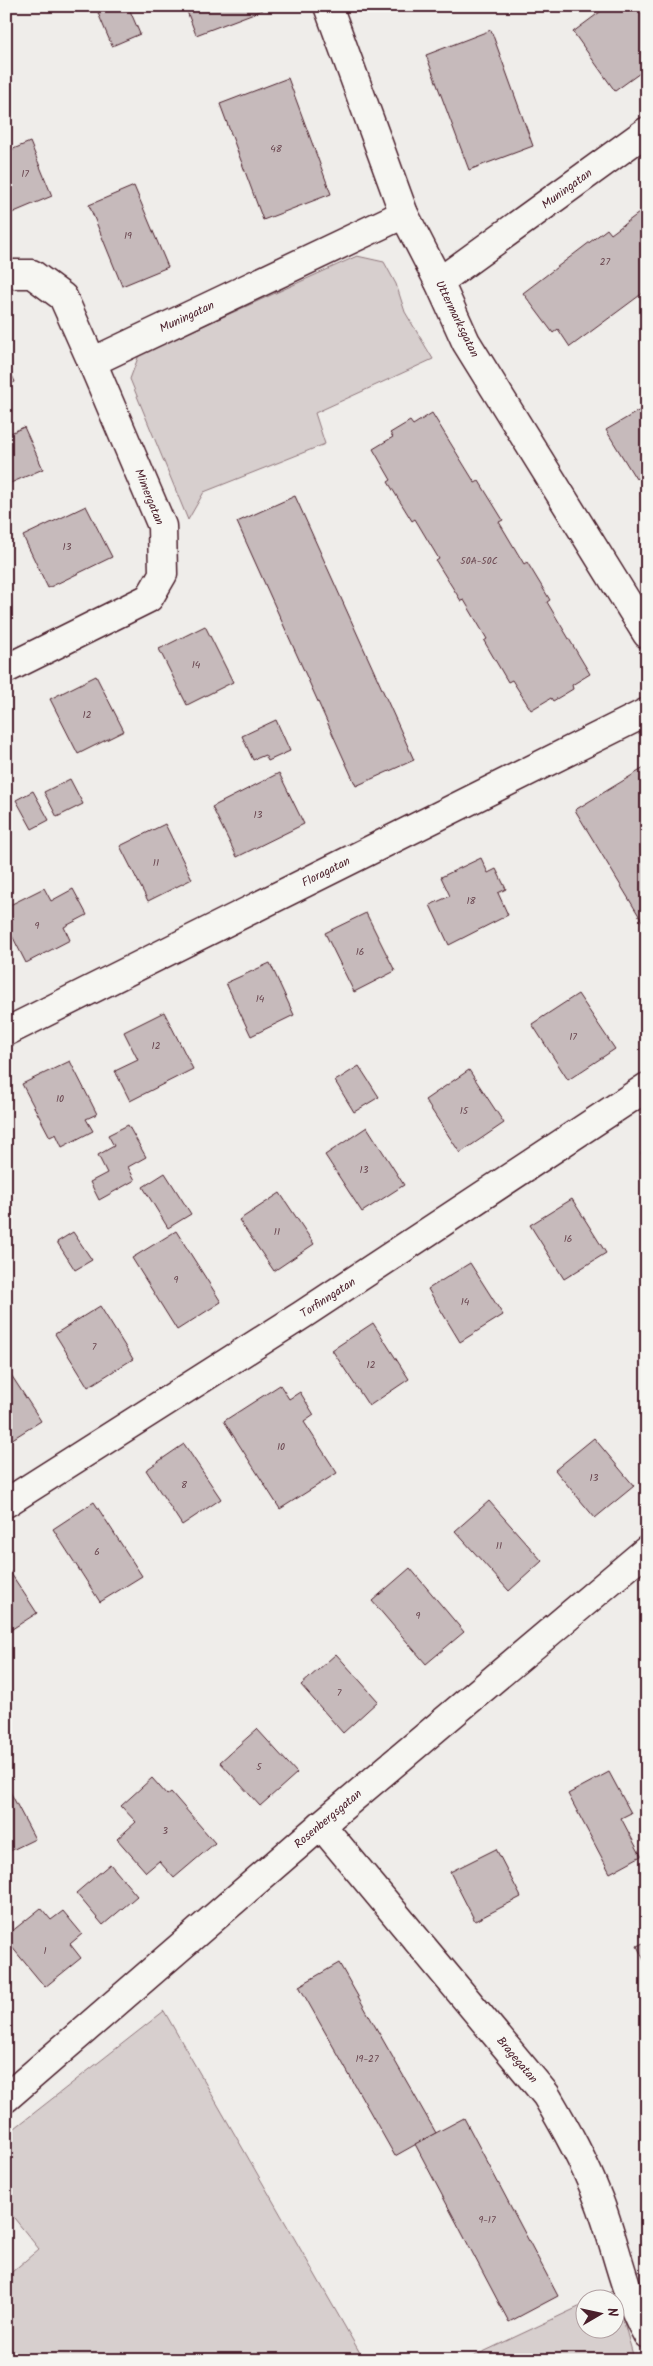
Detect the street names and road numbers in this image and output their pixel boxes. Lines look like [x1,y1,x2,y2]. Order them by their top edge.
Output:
street label: Muningatan [538,164,596,214]
street label: Uttermarksgatan [430,277,484,361]
street label: Muningatan [156,296,218,338]
street label: Mimergatan [129,466,169,528]
street label: Floragatan [298,852,354,892]
street label: Torfinngatan [296,1273,360,1323]
street label: Rosenbergsgatan [290,1785,366,1853]
street label: Bragegatan [492,2032,542,2088]

